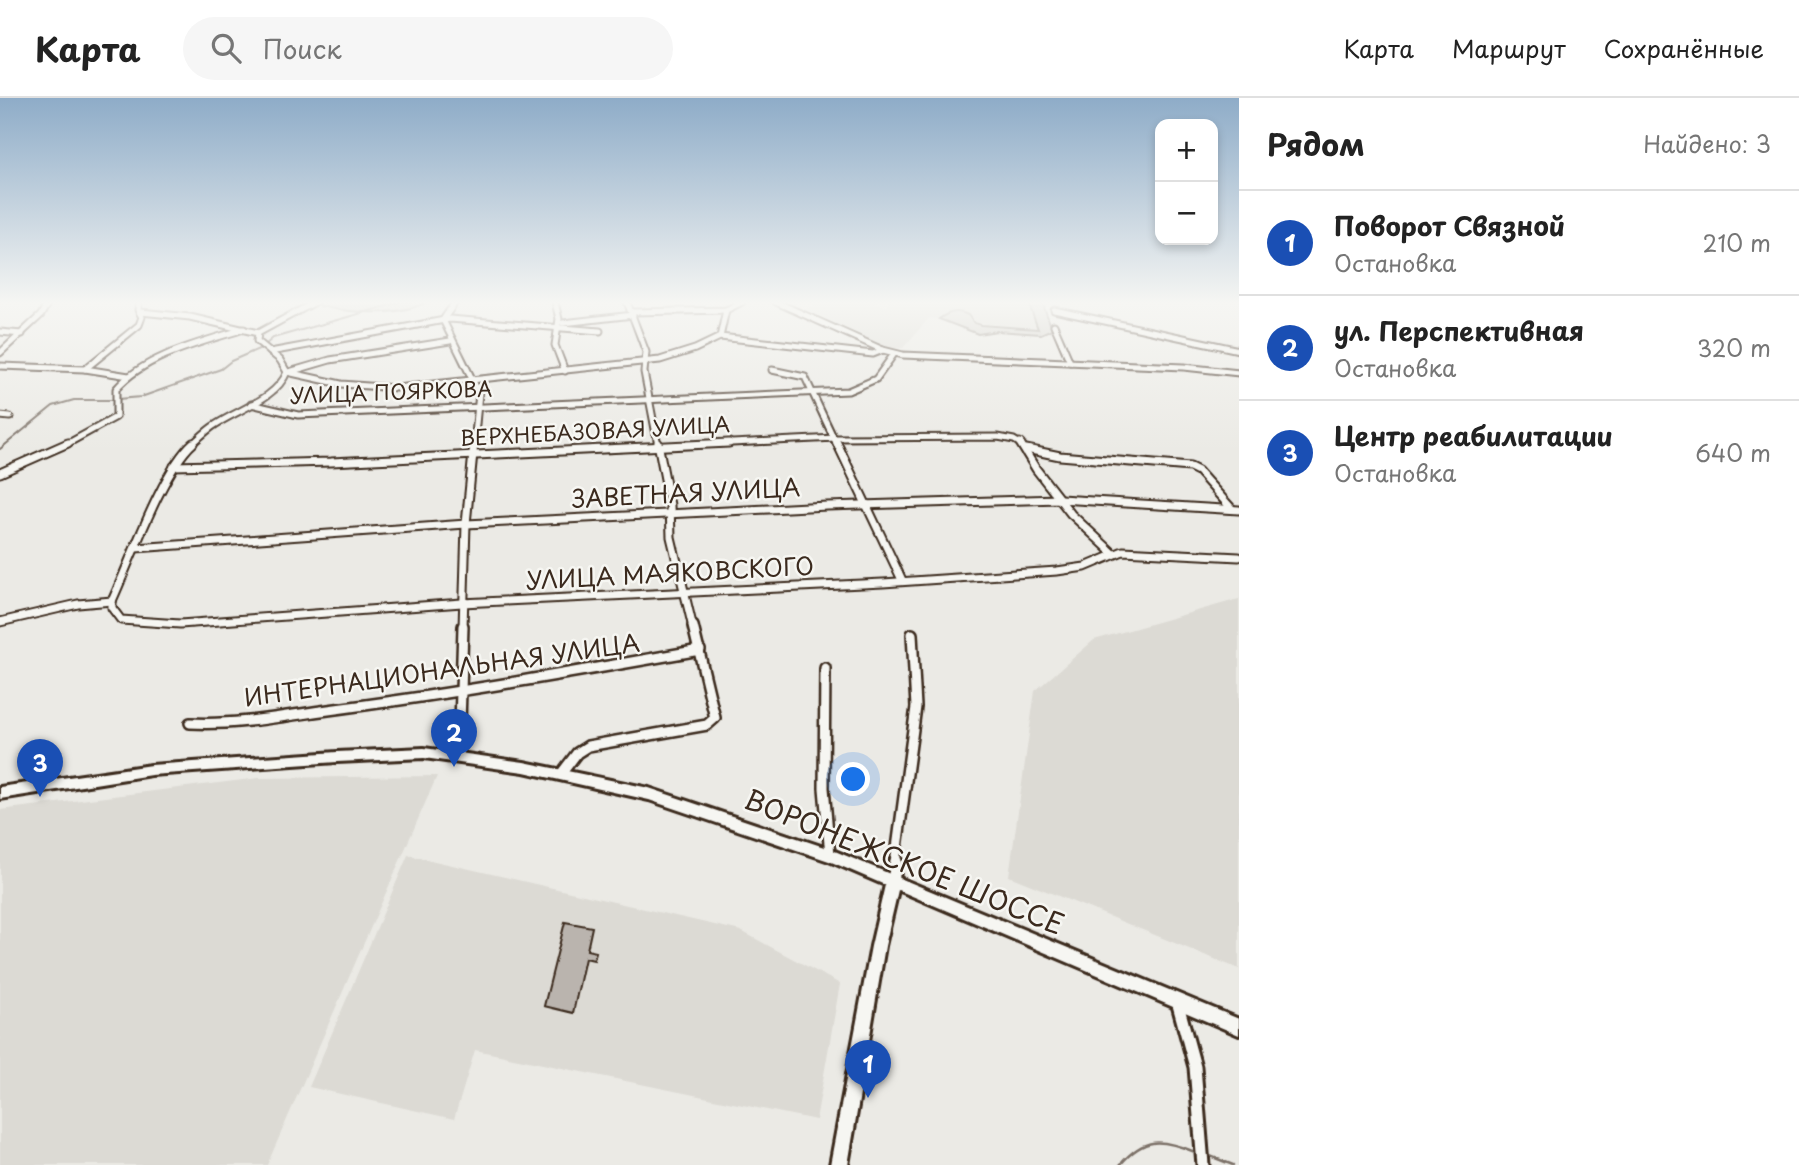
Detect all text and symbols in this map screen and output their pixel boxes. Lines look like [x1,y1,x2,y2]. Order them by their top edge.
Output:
search box [183,17,673,80]
text: Карта [35,23,141,73]
icon: search [207,29,245,67]
text: Поиск [263,29,342,68]
text: Карта [1343,30,1414,66]
text: Маршрут [1452,30,1566,66]
text: Сохранённые [1604,30,1764,66]
map controls [1155,119,1218,245]
button: + [1155,119,1218,182]
text: Рядом [1267,121,1365,166]
text: Найдено: 3 [1643,126,1771,161]
button: − [1155,182,1218,245]
text: Поворот Связной [1334,206,1565,245]
text: 1 [1285,225,1296,260]
text: 210 m [1703,225,1771,260]
text: Остановка [1334,245,1456,280]
text: ул. Перспективная [1334,311,1584,350]
text: 2 [1282,330,1298,365]
text: 320 m [1697,330,1771,365]
text: Остановка [1334,350,1456,385]
street label: УЛИЦА ПОЯРКОВА [289,371,493,411]
street label: ВЕРХНЕБАЗОВАЯ УЛИЦА [459,407,731,453]
text: Центр реабилитации [1334,416,1613,455]
text: 3 [1282,435,1298,470]
text: 640 m [1695,435,1771,470]
text: Остановка [1334,455,1456,490]
street label: ЗАВЕТНАЯ УЛИЦА [571,468,801,516]
street label: УЛИЦА МАЯКОВСКОГО [525,546,815,598]
street label: ИНТЕРНАЦИОНАЛЬНАЯ УЛИЦА [242,623,642,715]
pin: 2 [431,709,477,767]
pin: 3 [17,739,63,797]
your location [836,762,870,796]
street label: ВОРОНЕЖСКОЕ ШОССЕ [738,777,1071,945]
pin: 1 [845,1040,891,1098]

